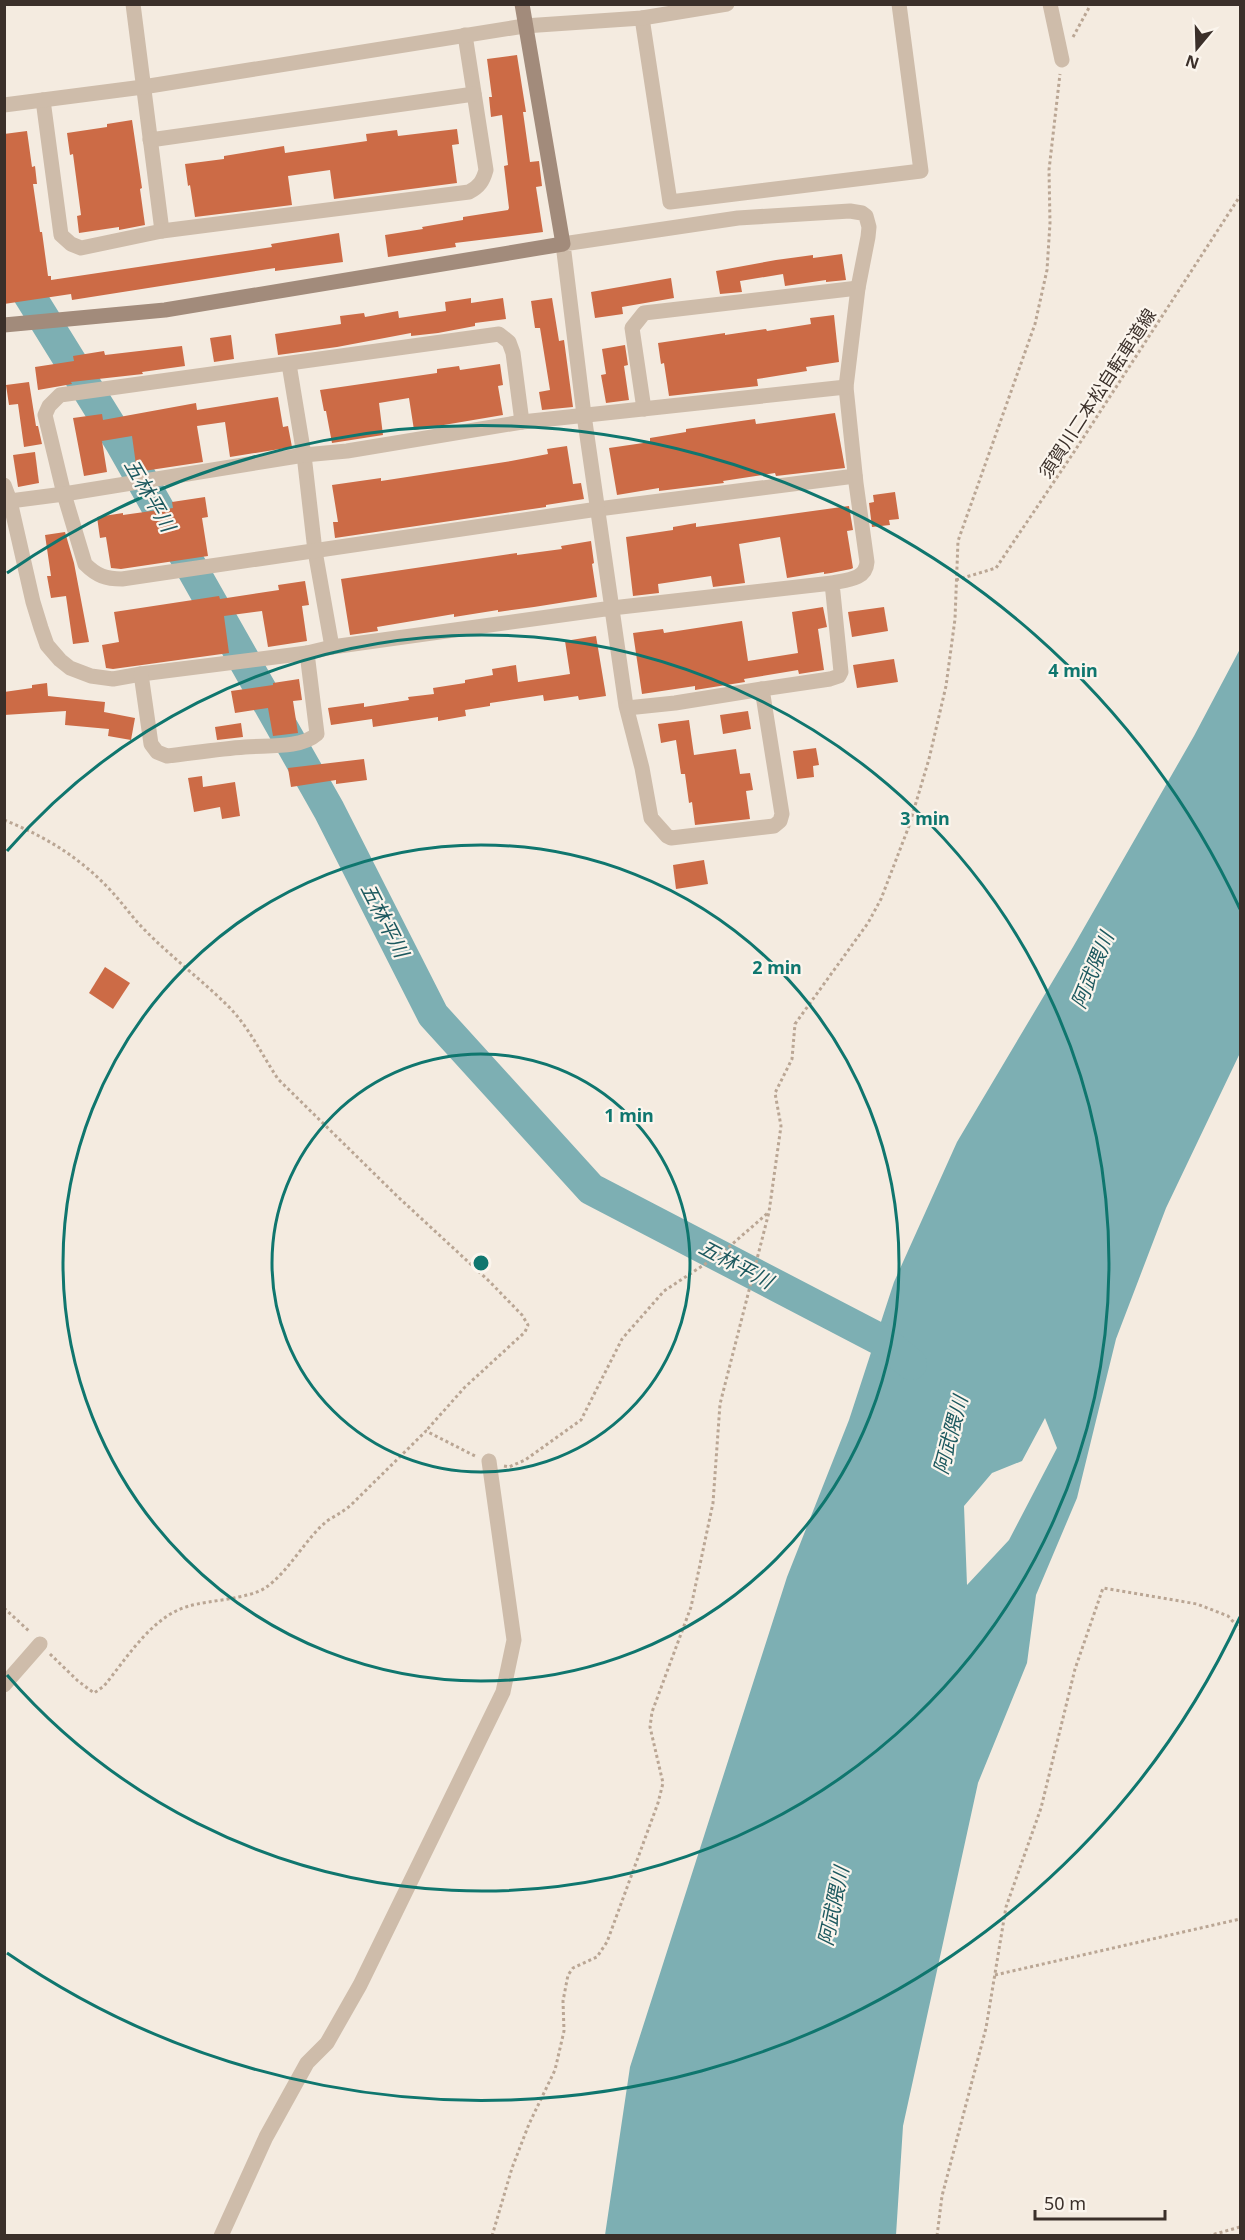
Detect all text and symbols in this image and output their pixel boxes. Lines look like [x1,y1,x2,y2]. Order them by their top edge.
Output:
north arrow [1167,18,1227,78]
text: N [1182,50,1202,75]
street label: 須賀川二本松自転車道線 [1033,303,1161,483]
water label: 五林平川 [118,454,183,538]
text: 4 min [1048,658,1098,682]
text: 3 min [900,806,950,830]
water label: 五林平川 [355,878,416,964]
water label: 阿武隈川 [1064,926,1120,1012]
text: 2 min [752,955,802,979]
text: 1 min [604,1103,654,1127]
water label: 五林平川 [694,1233,779,1296]
centre of rings [471,1253,491,1273]
water label: 阿武隈川 [927,1391,974,1477]
water label: 阿武隈川 [811,1862,855,1948]
scale bar [1035,2183,1166,2221]
text: 50 m [1044,2191,1086,2215]

